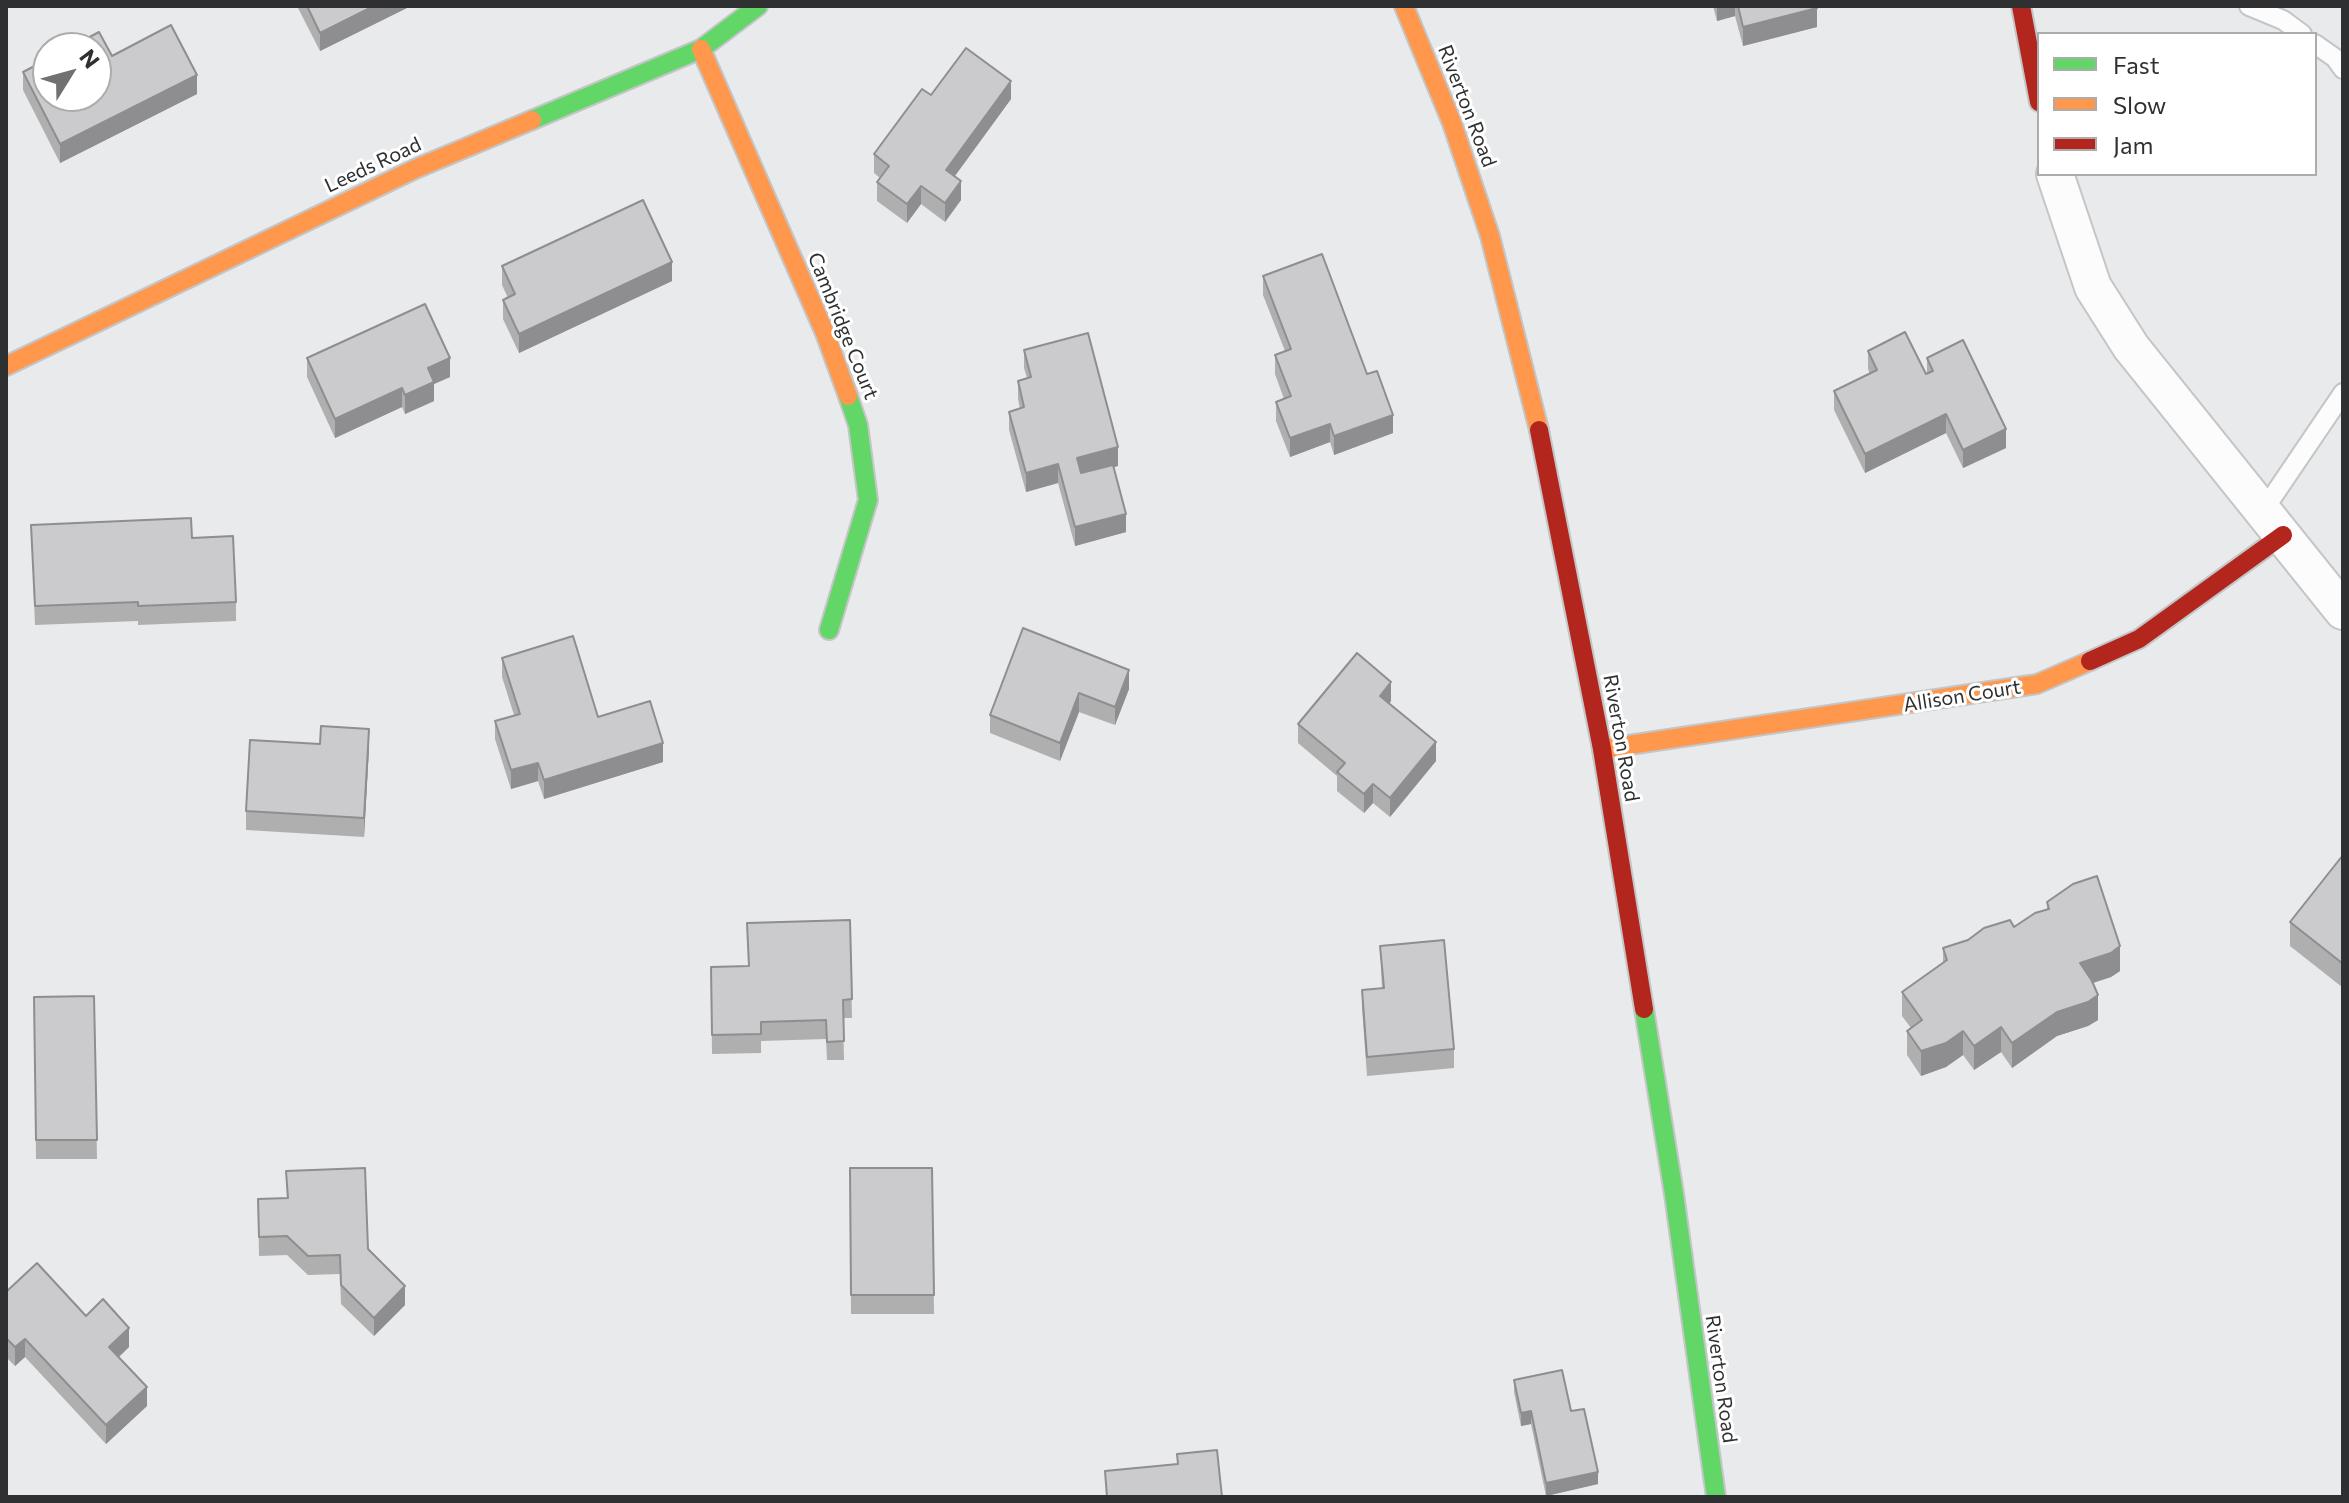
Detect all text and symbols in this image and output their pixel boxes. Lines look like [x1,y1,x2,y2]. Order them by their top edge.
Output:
north arrow [32,32,112,112]
legend [2037,32,2317,176]
street label: Riverton Road [1433,41,1501,171]
text: N [74,44,106,73]
text: Fast [2113,50,2160,79]
text: Slow [2113,90,2166,119]
text: Jam [2113,130,2153,159]
street label: Leeds Road [321,132,425,198]
street label: Cambridge Court [803,249,883,403]
street label: Riverton Road [1598,672,1644,804]
street label: Allison Court [1902,675,2022,717]
street label: Riverton Road [1700,1313,1742,1445]

